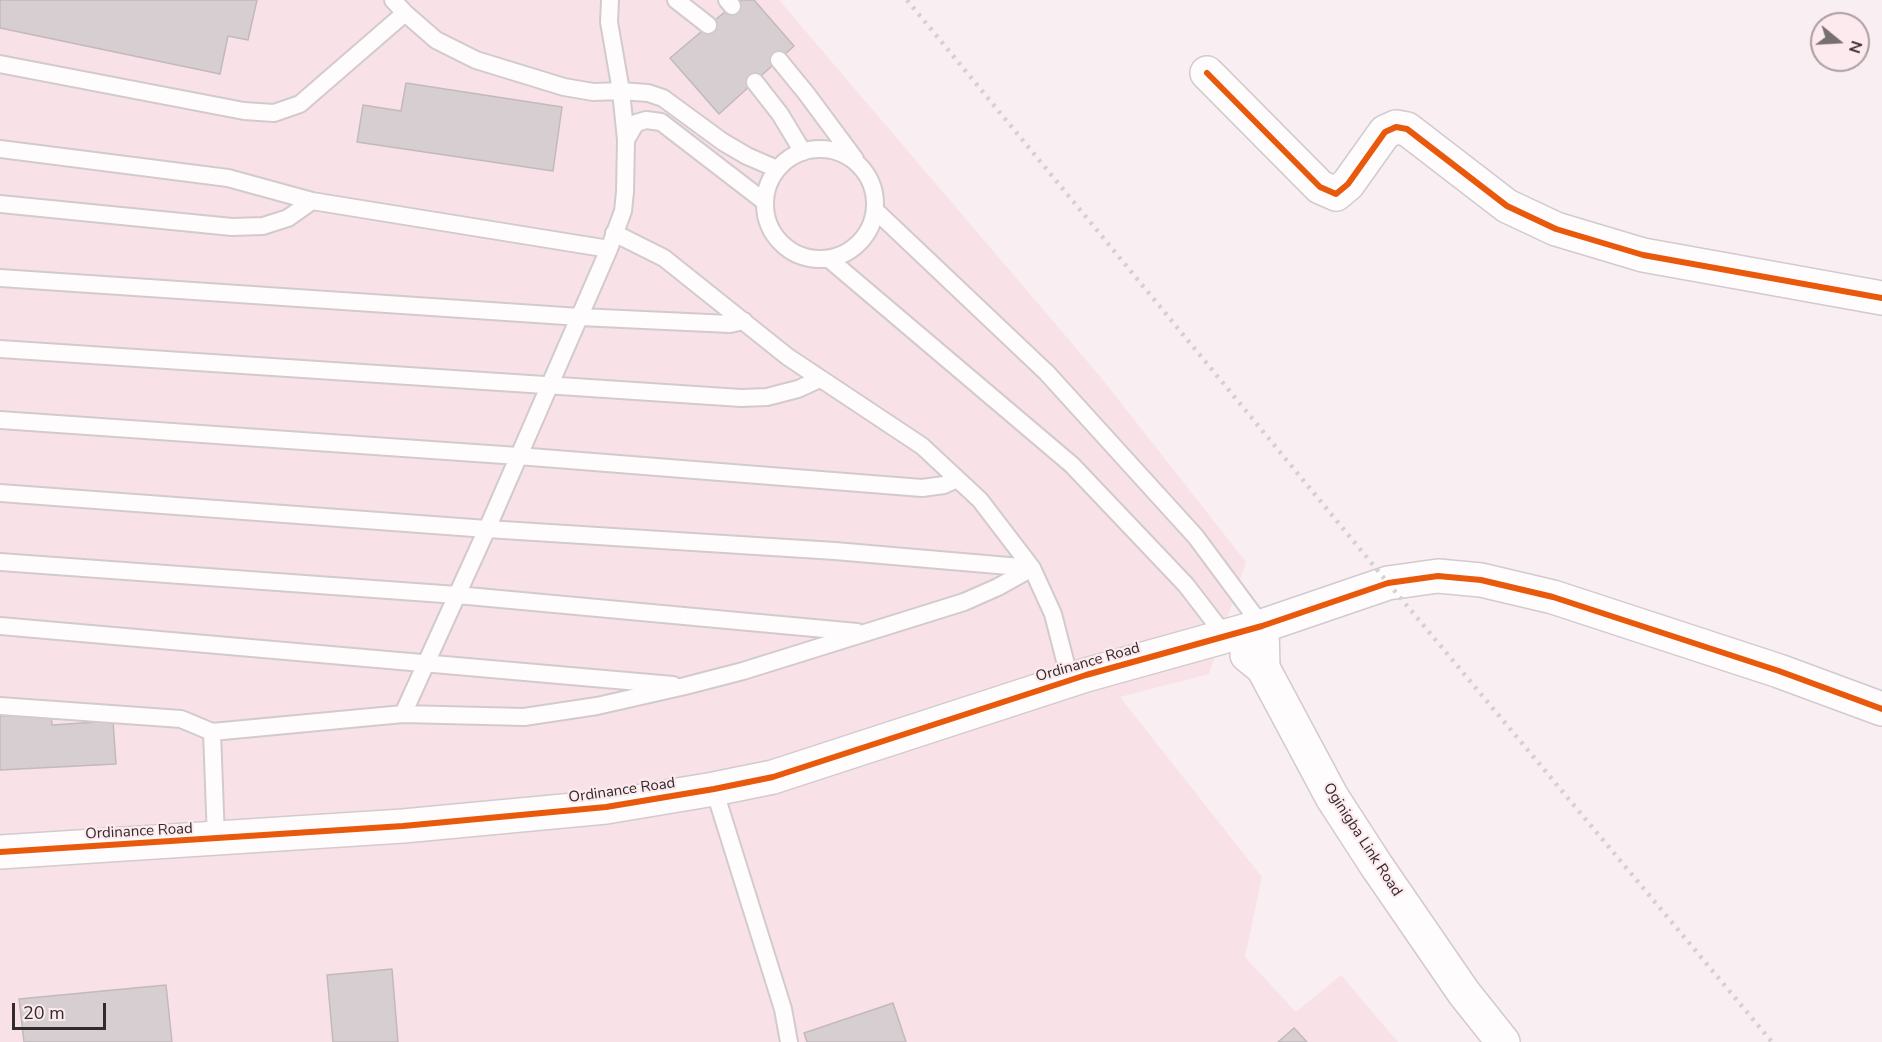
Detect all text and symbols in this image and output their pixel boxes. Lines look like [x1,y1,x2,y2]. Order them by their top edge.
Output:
north arrow [1810,12,1870,72]
text: N [1843,38,1868,56]
street label: Ordinance Road [1034,640,1142,686]
street label: Ordinance Road [568,775,676,807]
street label: Oginigba Link Road [1319,780,1405,900]
street label: Ordinance Road [85,820,193,844]
scale bar [15,991,110,1029]
text: 20 m [23,1001,65,1025]

